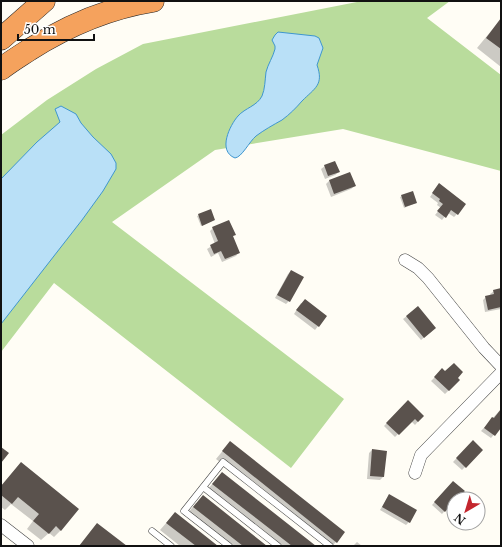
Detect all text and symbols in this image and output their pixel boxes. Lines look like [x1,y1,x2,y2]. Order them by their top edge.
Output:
scale bar [18,16,94,42]
text: 50 m [24,22,56,37]
north arrow [446,491,486,531]
text: N [451,510,468,528]

